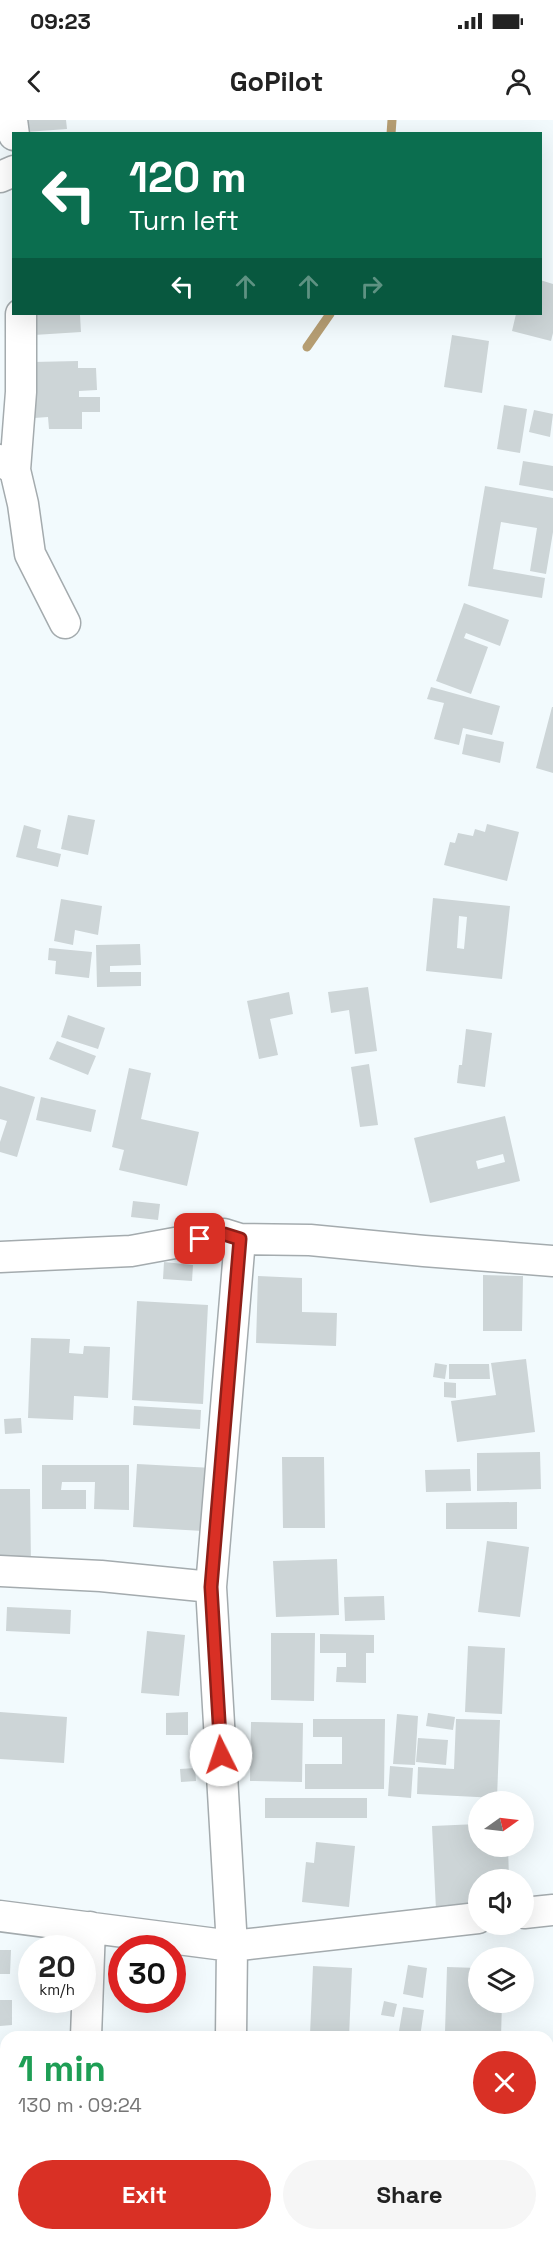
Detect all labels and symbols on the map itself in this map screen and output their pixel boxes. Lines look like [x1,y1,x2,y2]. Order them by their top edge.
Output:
pin [174,1213,225,1264]
position arrow [189,1723,253,1787]
north arrow [468,1791,534,1857]
speed limit sign: 30 [108,1935,186,2013]

